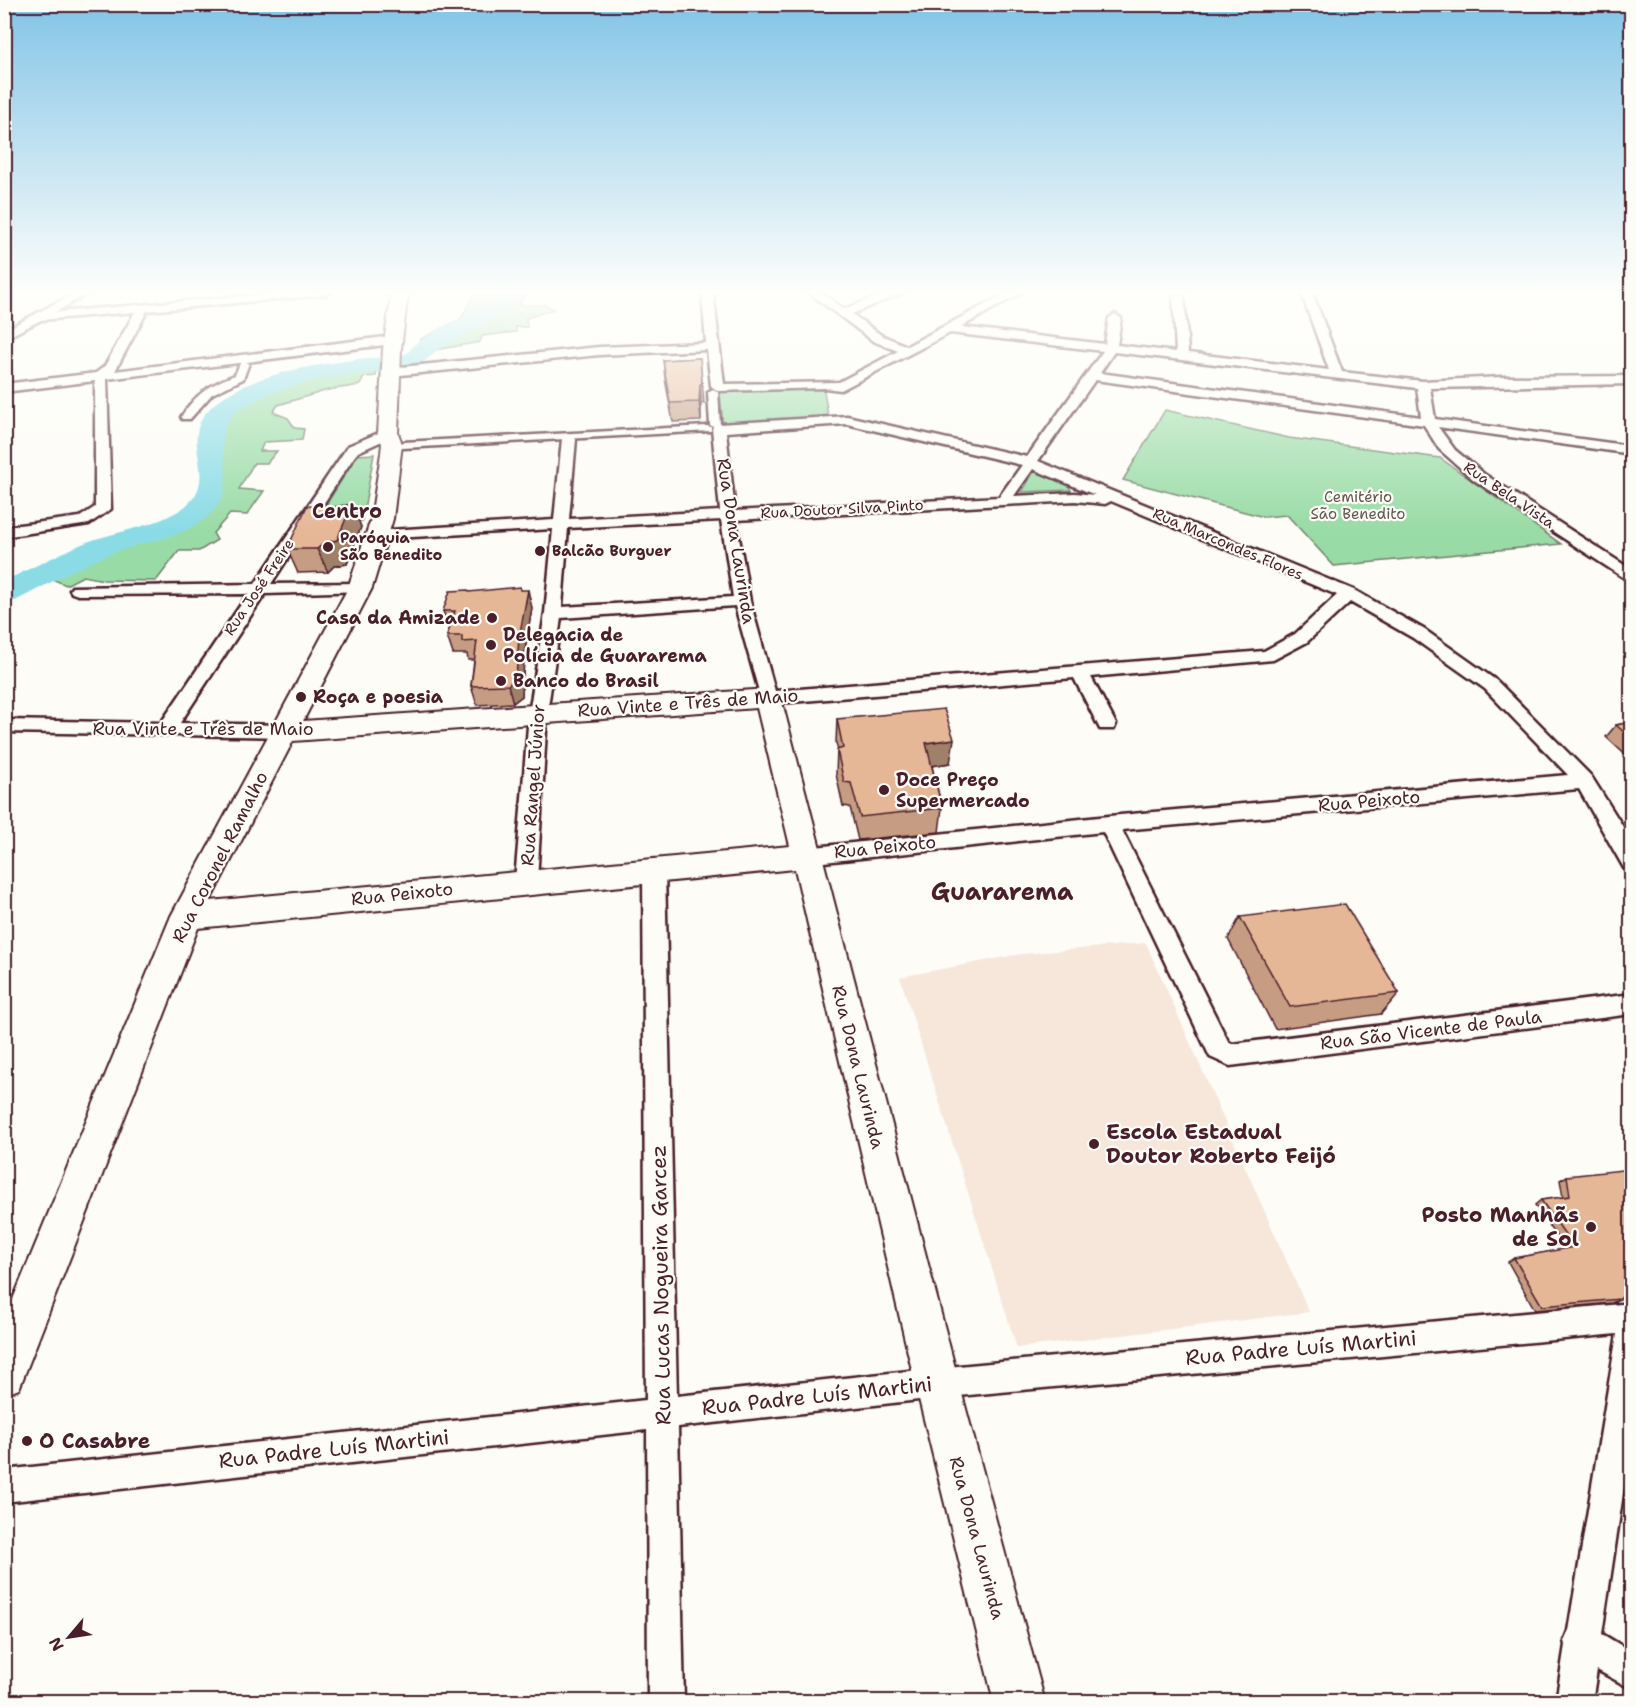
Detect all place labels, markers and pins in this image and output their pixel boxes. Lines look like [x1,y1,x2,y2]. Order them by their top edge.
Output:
place label: Paróquia São Benedito [340,528,443,565]
marker: Paróquia São Benedito [321,540,335,554]
place label: Balcão Burguer [552,541,671,561]
marker: Balcão Burguer [533,544,547,558]
place label: Casa da Amizade [316,606,480,630]
marker: Casa da Amizade [485,611,499,625]
place label: Delegacia de Polícia de Guararema [503,623,707,668]
marker: Delegacia de Polícia de Guararema [484,638,498,652]
place label: Banco do Brasil [513,669,659,693]
marker: Banco do Brasil [494,674,508,688]
place label: Roça e poesia [313,685,444,709]
marker: Roça e poesia [294,690,308,704]
place label: Doce Preço Supermercado [896,768,1030,813]
marker: Doce Preço Supermercado [877,783,891,797]
place label: Escola Estadual Doutor Roberto Feijó [1106,1118,1336,1170]
marker: Escola Estadual Doutor Roberto Feijó [1087,1137,1101,1151]
place label: Posto Manhãs de Sol [1422,1201,1579,1253]
marker: Posto Manhãs de Sol [1584,1220,1598,1234]
place label: O Casabre [39,1427,150,1455]
marker: O Casabre [20,1434,34,1448]

